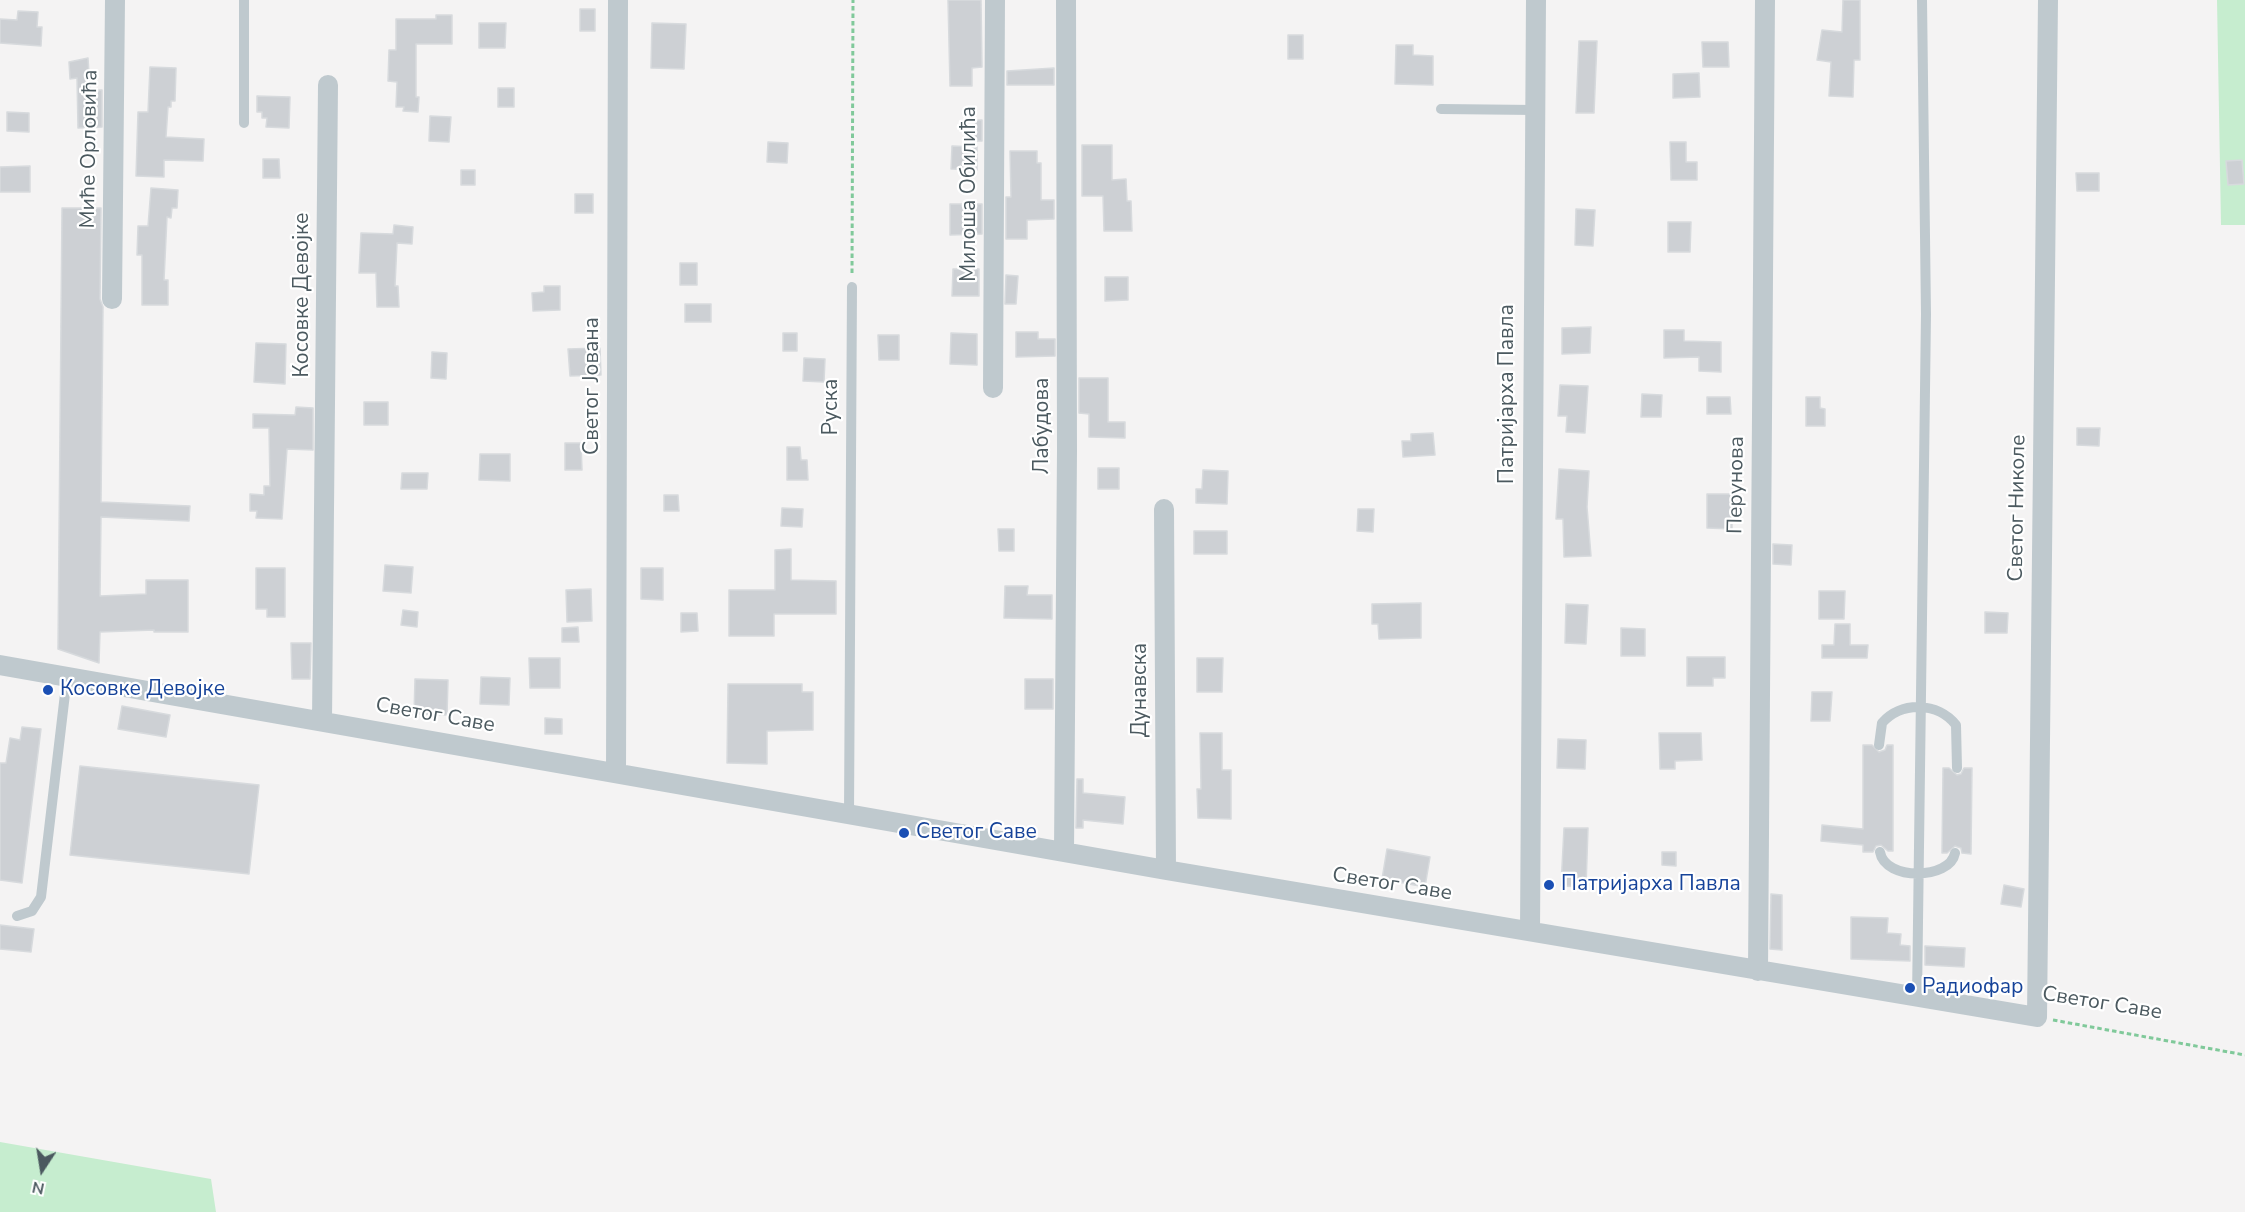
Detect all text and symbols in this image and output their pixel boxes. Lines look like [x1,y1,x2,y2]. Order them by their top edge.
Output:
street label: Миће Орловића [76,69,104,229]
street label: Милоша Обилића [957,106,983,282]
street label: Косовке Девојке [290,212,316,378]
street label: Патријарха Павла [1495,304,1521,484]
street label: Светог Јована [580,317,606,455]
street label: Лабудова [1030,378,1056,474]
street label: Руска [819,379,845,435]
street label: Светог Николе [2004,434,2032,582]
street label: Перунова [1724,436,1750,534]
street label: Дунавска [1128,643,1154,737]
place label: Косовке Девојке [60,677,225,703]
marker: Косовке Девојке [41,683,55,697]
street label: Светог Саве [373,693,497,739]
place label: Светог Саве [916,820,1037,846]
marker: Светог Саве [897,826,911,840]
street label: Светог Саве [1330,863,1454,907]
place label: Патријарха Павла [1561,872,1741,898]
marker: Патријарха Павла [1542,878,1556,892]
place label: Радиофар [1922,975,2023,1001]
marker: Радиофар [1903,981,1917,995]
street label: Светог Саве [2040,982,2164,1026]
north arrow [12,1140,72,1200]
text: N [30,1176,46,1200]

